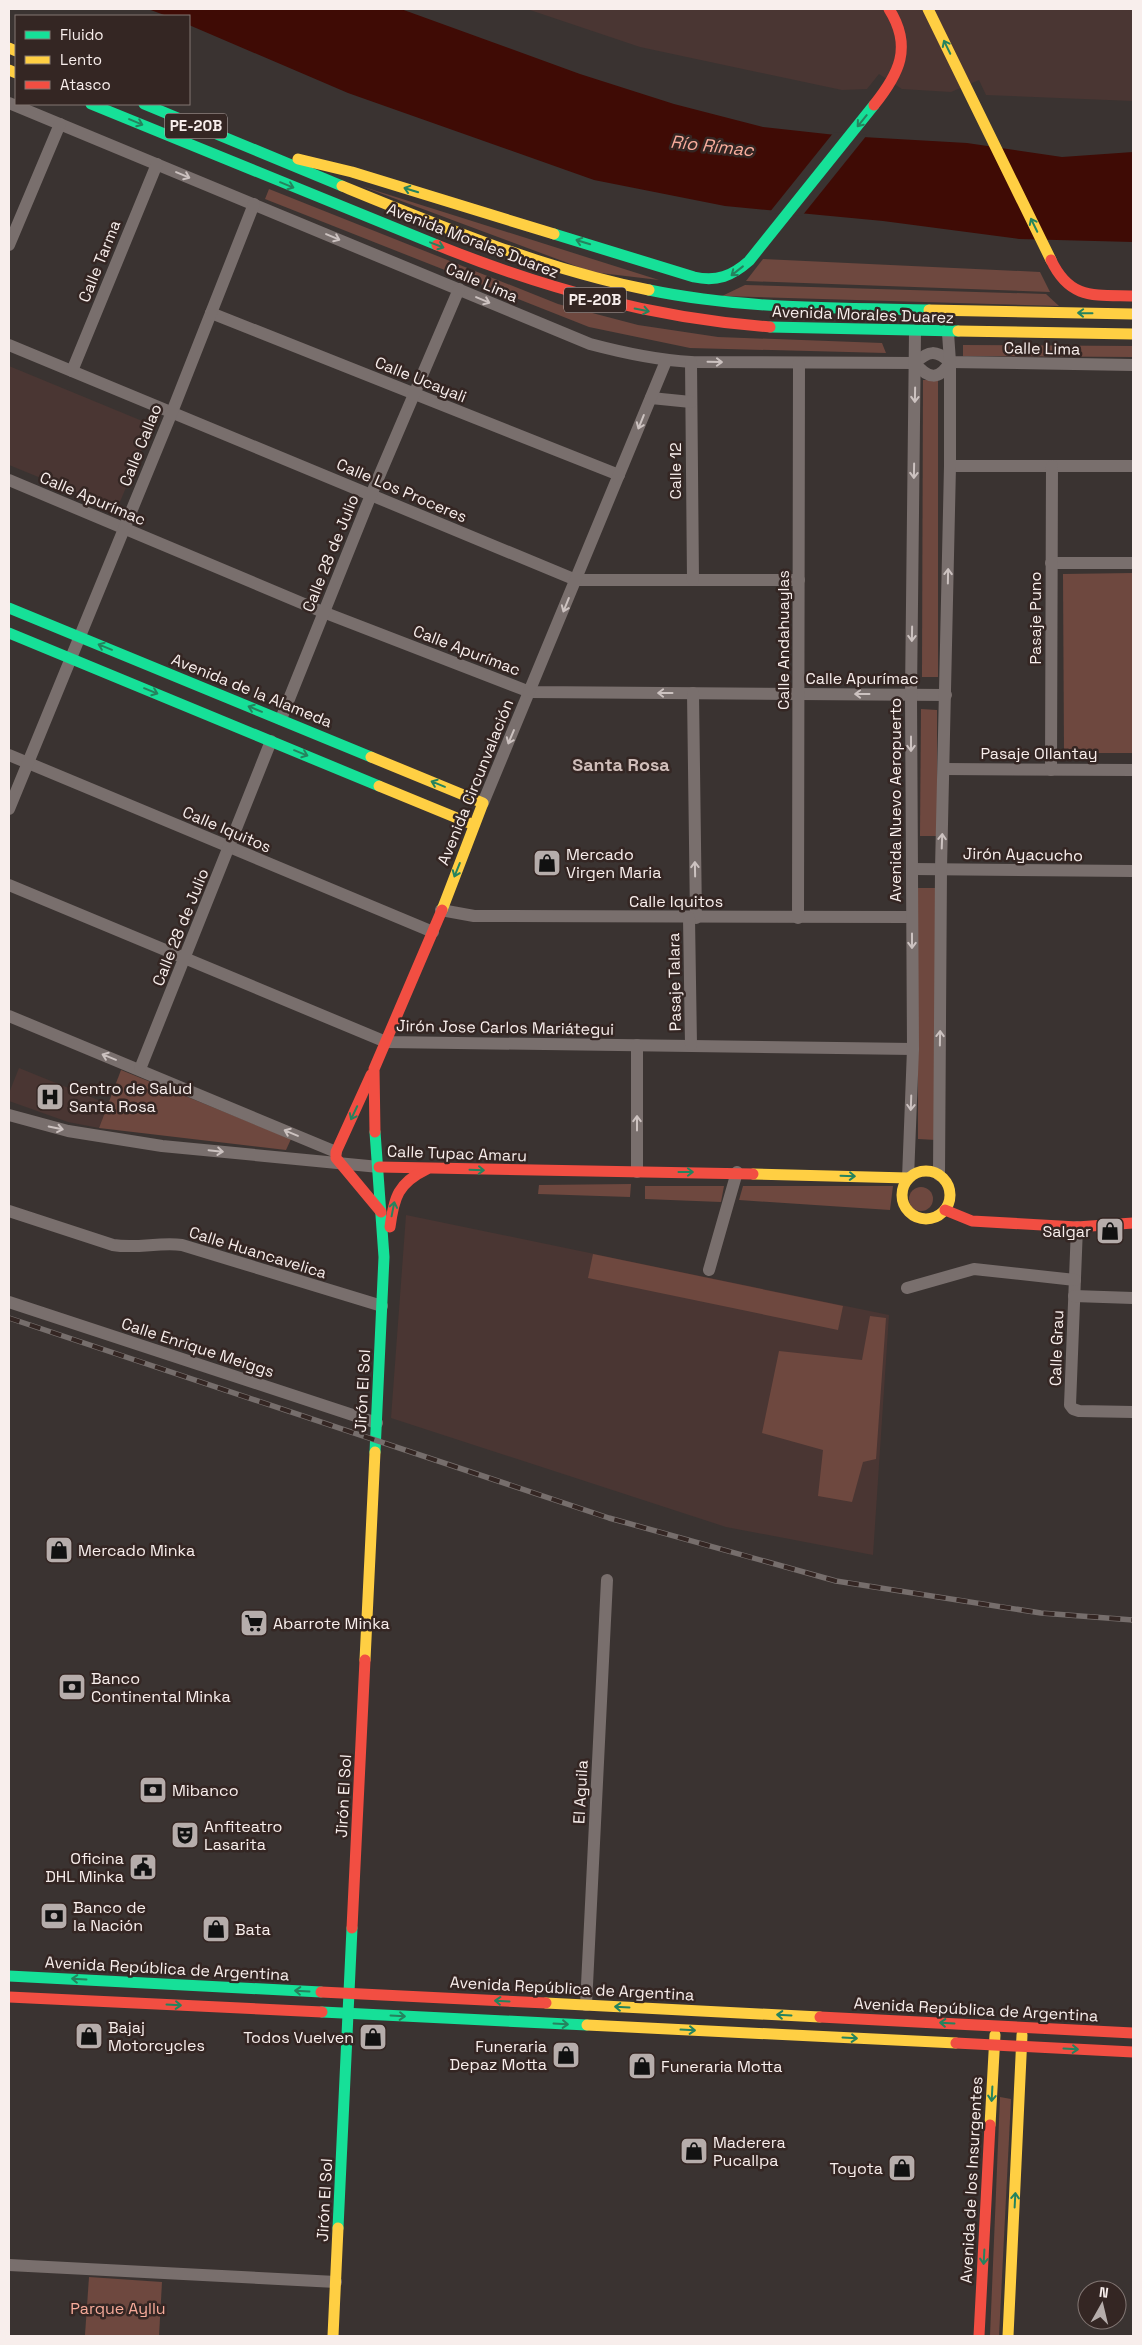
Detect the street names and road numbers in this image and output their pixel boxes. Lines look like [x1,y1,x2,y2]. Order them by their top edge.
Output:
road number: PE-20B [165,114,227,138]
street label: Avenida Morales Duarez [384,198,562,283]
street label: Calle Tarma [73,217,125,305]
street label: Calle Lima [442,258,521,307]
road number: PE-20B [564,288,626,312]
street label: Avenida Morales Duarez [771,301,954,328]
street label: Calle Lima [1004,337,1080,360]
street label: Calle Ucayali [372,352,470,407]
street label: Calle Callao [114,401,167,489]
street label: Calle 12 [665,442,686,500]
street label: Calle Los Proceres [333,453,470,527]
street label: Calle Apurímac [37,467,149,530]
street label: Calle 28 de Julio [297,491,364,615]
street label: Calle Andahuaylas [773,570,794,710]
street label: Pasaje Puno [1025,572,1046,664]
street label: Calle Apurímac [410,620,523,681]
street label: Avenida de la Alameda [168,649,335,732]
street label: Calle Apurímac [805,668,919,689]
street label: Avenida Circunvalación [432,696,518,868]
street label: Avenida Nuevo Aeropuerto [885,698,906,902]
street label: Pasaje Ollantay [980,743,1098,764]
street label: Calle Iquitos [179,801,274,858]
street label: Jirón Ayacucho [963,843,1083,866]
street label: Calle 28 de Julio [147,865,214,989]
street label: Calle Iquitos [629,891,723,912]
street label: Pasaje Talara [663,933,686,1031]
street label: Jirón Jose Carlos Mariátegui [396,1015,614,1040]
street label: Calle Tupac Amaru [387,1141,527,1166]
street label: Calle Huancavelica [186,1222,329,1283]
street label: Calle Grau [1045,1310,1068,1386]
street label: Calle Enrique Meiggs [119,1313,277,1382]
street label: Jirón El Sol [350,1349,375,1433]
street label: Jirón El Sol [331,1754,356,1838]
street label: El Aguila [568,1760,593,1825]
street label: Avenida República de Argentina [44,1952,290,1985]
street label: Avenida República de Argentina [449,1972,695,2005]
street label: Avenida República de Argentina [853,1993,1099,2026]
street label: Avenida de los Insurgentes [956,2076,987,2284]
street label: Jirón El Sol [312,2158,337,2242]

